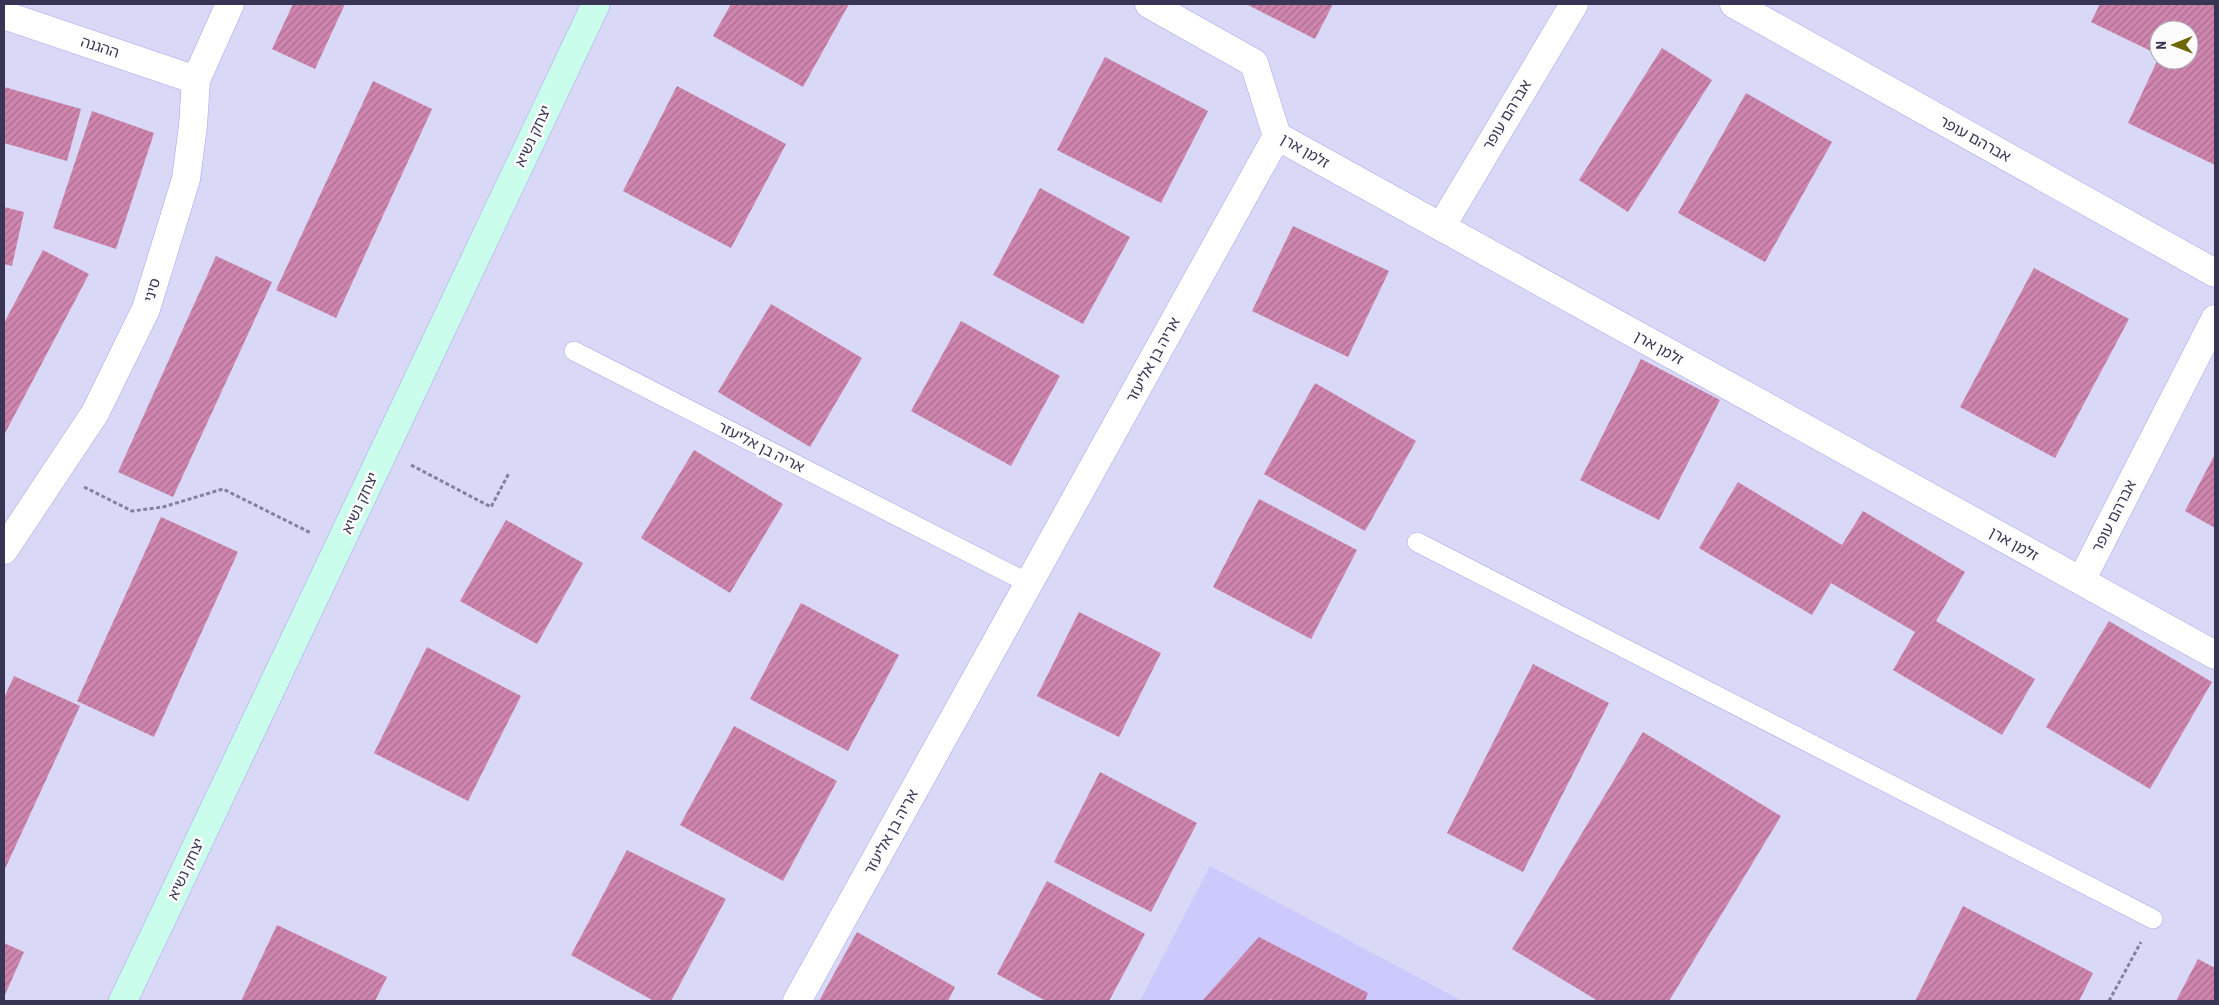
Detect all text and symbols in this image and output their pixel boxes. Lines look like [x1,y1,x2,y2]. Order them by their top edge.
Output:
north arrow [2149,20,2199,70]
street label: ההגנה [78,32,122,62]
text: N [2153,41,2169,50]
street label: אברהם עופר [1479,77,1535,153]
street label: יצחק נשיא [511,102,555,170]
street label: אברהם עופר [1936,112,2014,166]
street label: זלמן ארן [1277,130,1333,172]
street label: סיני [140,276,164,304]
street label: אריה בן אליעזר [1122,314,1184,406]
street label: זלמן ארן [1631,327,1687,369]
street label: אריה בן אליעזר [715,418,807,476]
street label: יצחק נשיא [338,469,382,537]
street label: אברהם עופר [2088,477,2140,555]
street label: זלמן ארן [1986,523,2042,565]
street label: אריה בן אליעזר [860,786,922,878]
street label: יצחק נשיא [164,835,208,903]

